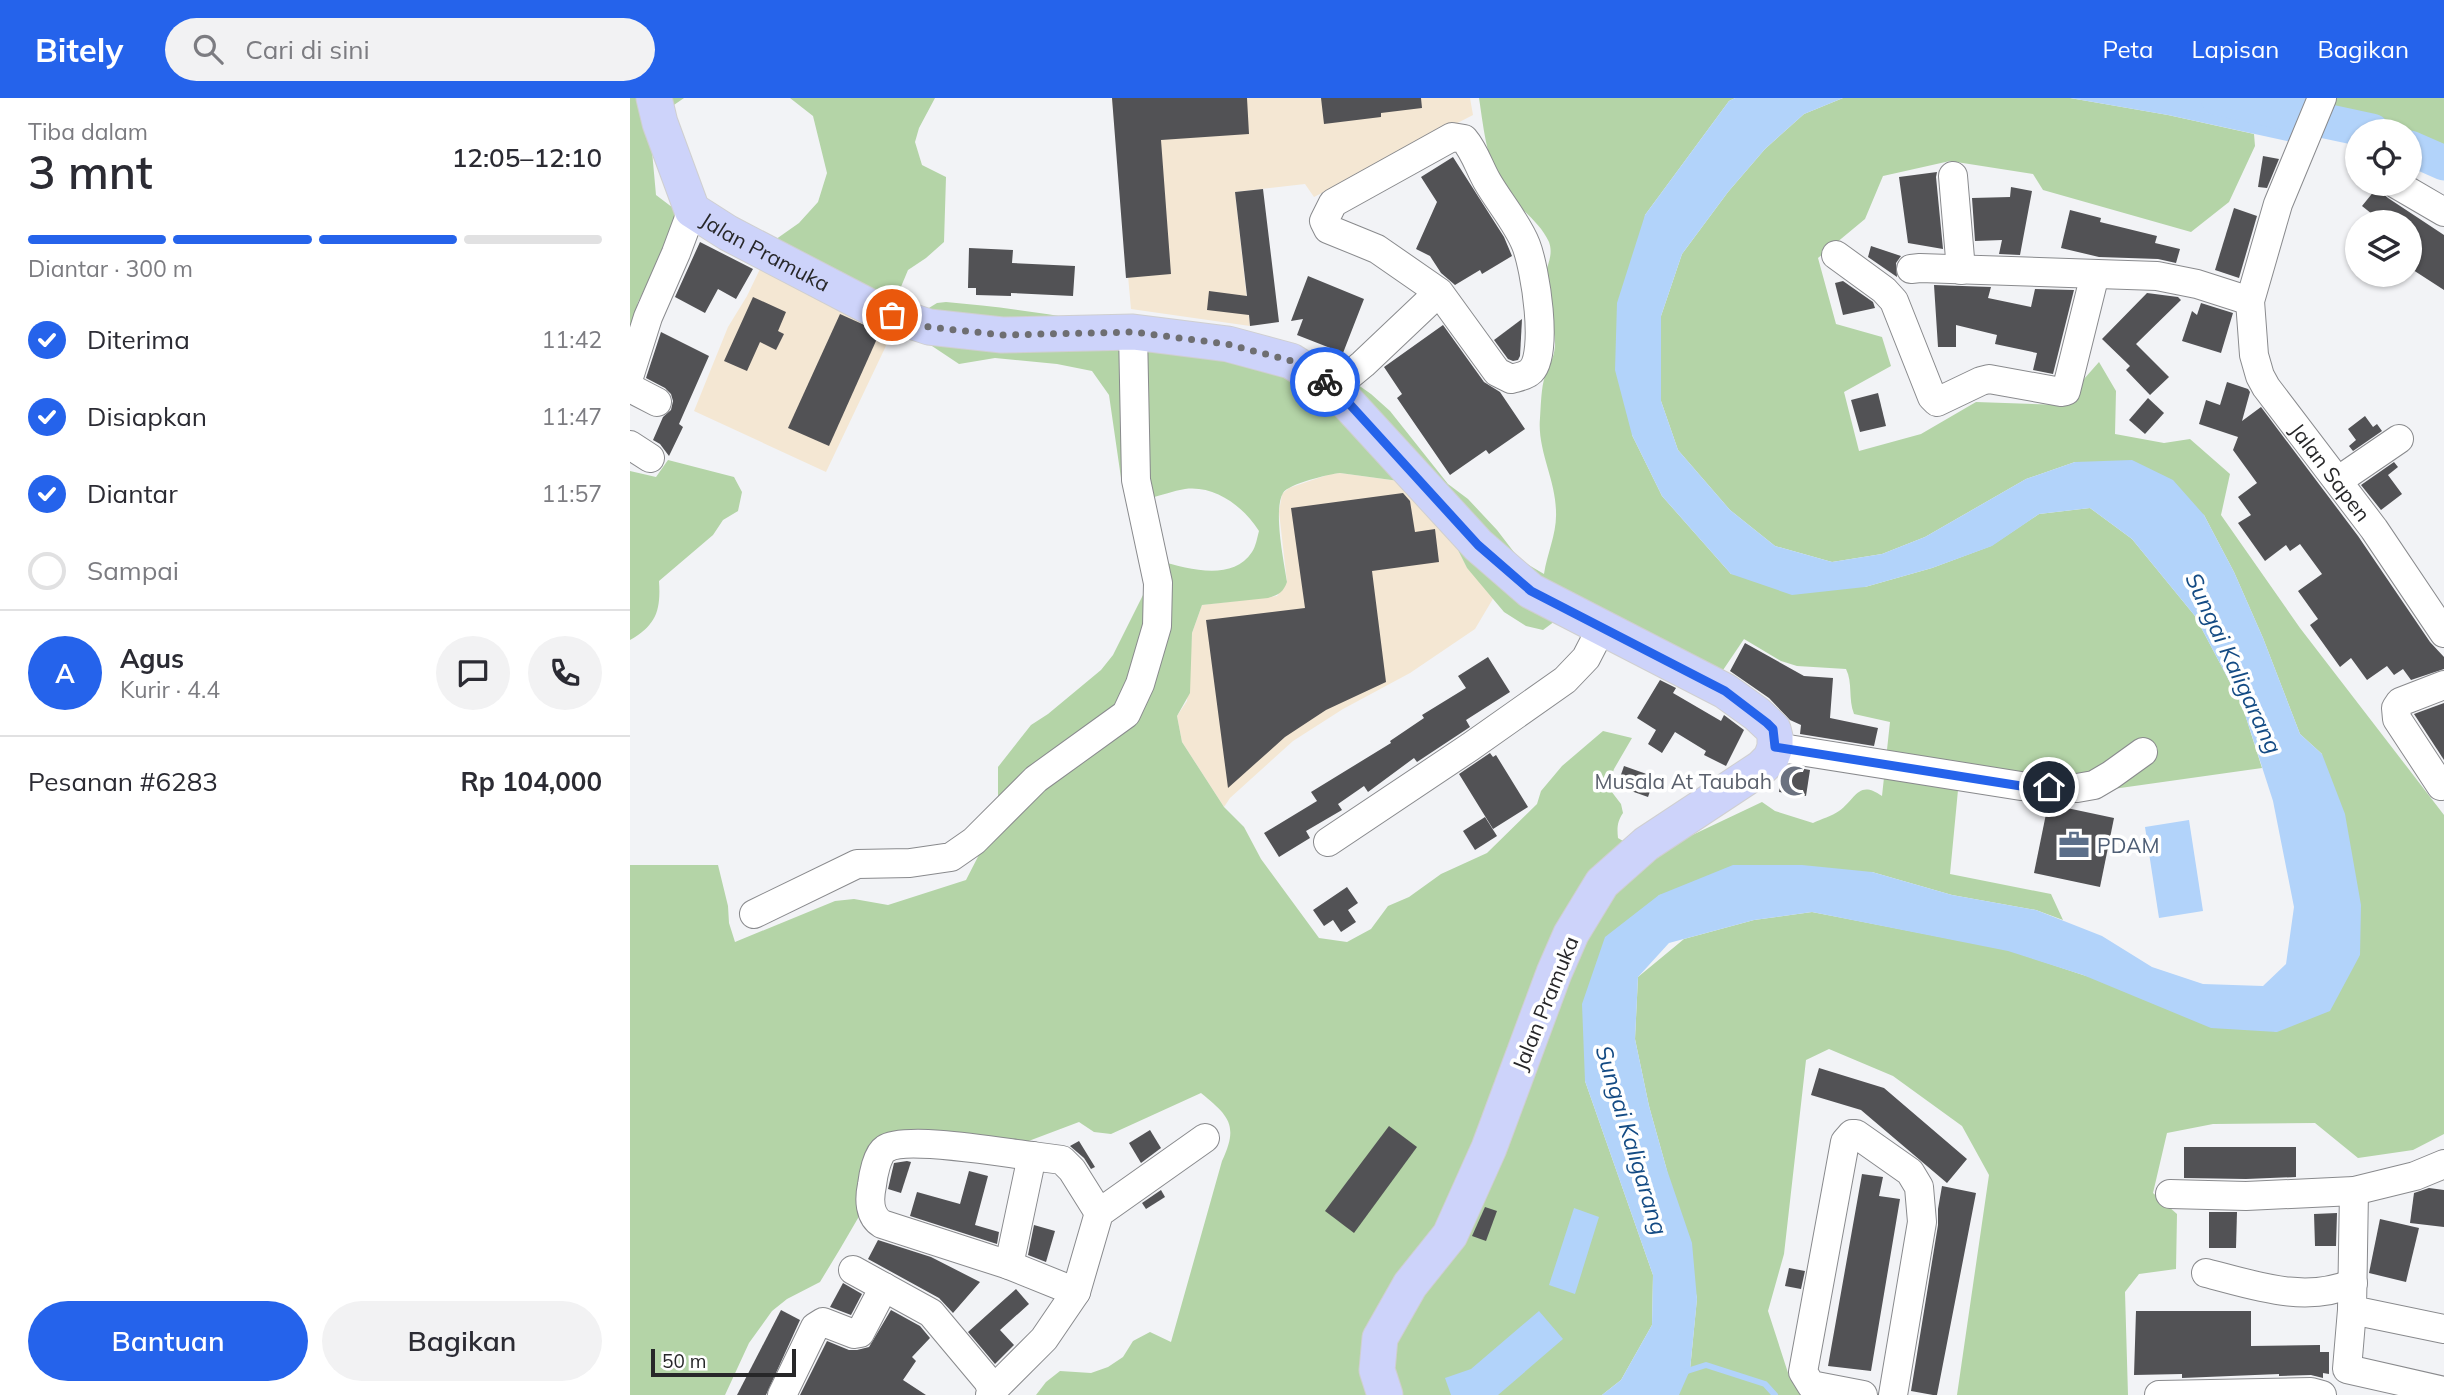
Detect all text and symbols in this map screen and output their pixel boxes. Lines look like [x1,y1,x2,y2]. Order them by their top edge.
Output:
search box [165,18,655,81]
text: Bitely [35,29,123,70]
icon: search [189,30,227,68]
text: Cari di sini [245,33,370,66]
text: Peta [2102,34,2153,64]
text: Lapisan [2191,34,2279,64]
text: Bagikan [2317,34,2409,64]
text: Tiba dalam [28,117,148,146]
map controls [2345,119,2422,287]
button: locate [2345,119,2422,196]
text: 12:05–12:10 [452,141,602,174]
text: 3 mnt [28,143,153,201]
street label: Jalan Pramuka [696,206,834,297]
button: layers [2345,210,2422,287]
text: Diantar · 300 m [28,254,193,283]
pin [862,285,922,345]
icon: bag [873,296,911,334]
icon: check [28,321,66,359]
text: Diterima [87,323,190,356]
text: 11:42 [542,325,602,354]
courier [1290,347,1360,417]
icon: bike [1306,363,1344,401]
icon: check [28,398,66,436]
text: Disiapkan [87,400,207,433]
text: 11:47 [542,402,602,431]
street label: Jalan Sapen [2285,418,2376,526]
icon: check [28,475,66,513]
text: Diantar [87,477,178,510]
text: 11:57 [542,479,602,508]
text: Sampai [87,554,179,587]
water label: Sungai Kaligarang [2179,568,2289,758]
button: chat [436,636,510,710]
button: phone [528,636,602,710]
text: Agus [120,642,184,675]
text: A [55,657,75,690]
text: Kurir · 4.4 [120,675,220,704]
pin [2019,757,2079,817]
mosque icon: Musala At Taubah [1778,764,1812,798]
text: Pesanan #6283 [28,765,218,798]
text: Rp 104,000 [460,765,602,798]
place label: Musala At Taubah [1594,768,1772,794]
icon: home [2030,768,2068,806]
office icon: PDAM [2057,828,2091,862]
place label: PDAM [2097,832,2160,858]
street label: Jalan Pramuka [1506,932,1584,1074]
water label: Sungai Kaligarang [1589,1042,1675,1238]
button: Bantuan [28,1301,308,1381]
button: Bagikan [322,1301,602,1381]
scale bar [651,1346,796,1378]
text: 50 m [662,1349,706,1373]

